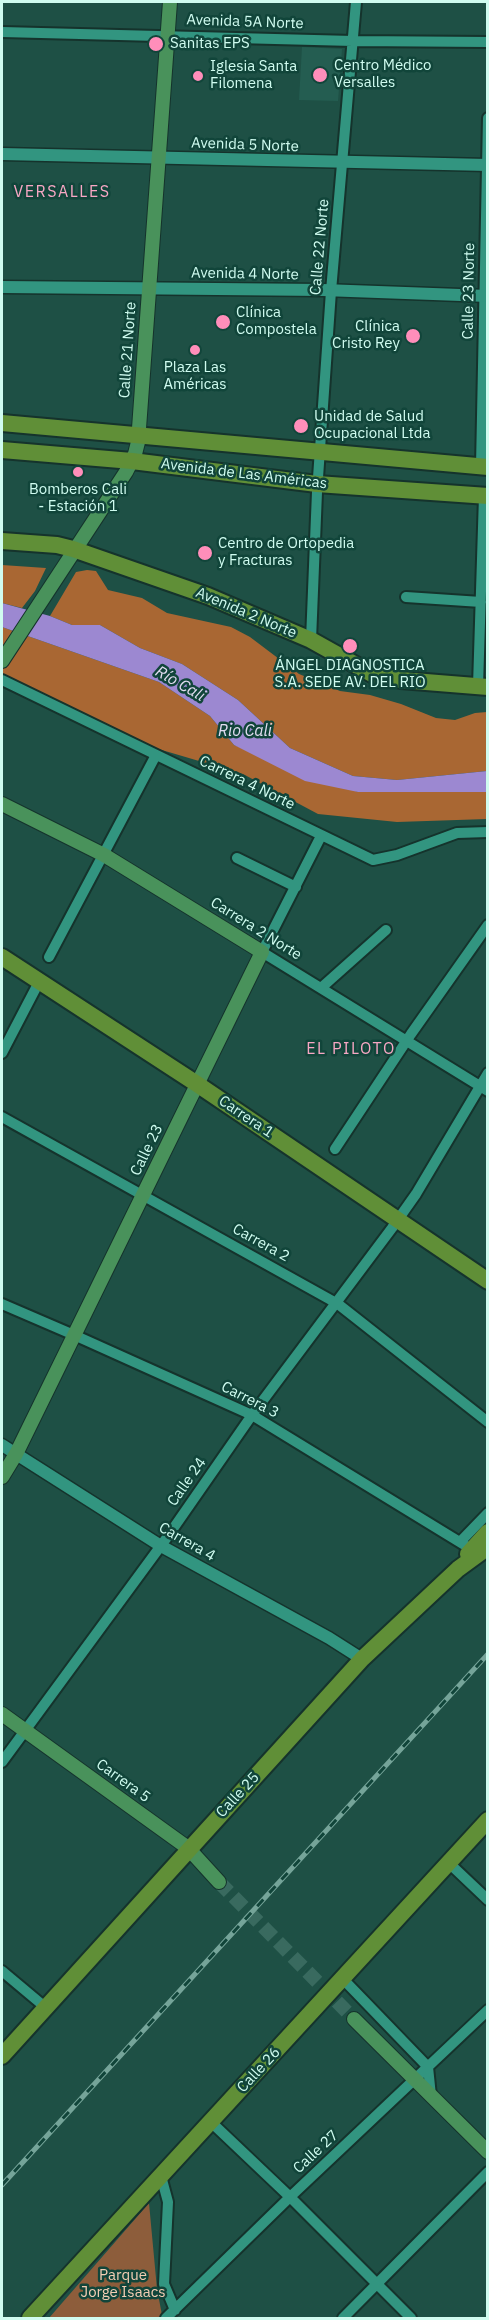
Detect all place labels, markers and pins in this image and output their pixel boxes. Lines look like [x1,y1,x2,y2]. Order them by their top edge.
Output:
marker: Sanitas EPS [147,35,165,53]
place label: Sanitas EPS [170,35,250,53]
place label: Centro Médico Versalles [334,57,431,92]
place label: Iglesia Santa Filomena [210,58,297,93]
marker: Centro Médico Versalles [311,66,329,84]
marker: Iglesia Santa Filomena [191,69,205,83]
place label: Clínica Compostela [236,304,317,339]
marker: Clínica Compostela [214,313,232,331]
place label: Clínica Cristo Rey [332,318,400,353]
marker: Clínica Cristo Rey [404,327,422,345]
marker: Plaza Las Américas [188,343,202,357]
place label: Plaza Las Américas [163,359,227,394]
place label: Unidad de Salud Ocupacional Ltda [314,408,431,443]
marker: Unidad de Salud Ocupacional Ltda [292,417,310,435]
marker: Bomberos Cali - Estación 1 [71,465,85,479]
place label: Bomberos Cali - Estación 1 [29,481,127,516]
place label: Centro de Ortopedia y Fracturas [218,535,354,570]
marker: Centro de Ortopedia y Fracturas [196,544,214,562]
marker: ÁNGEL DIAGNOSTICA S.A. SEDE AV. DEL RIO [341,637,359,655]
place label: ÁNGEL DIAGNOSTICA S.A. SEDE AV. DEL RIO [274,657,426,692]

